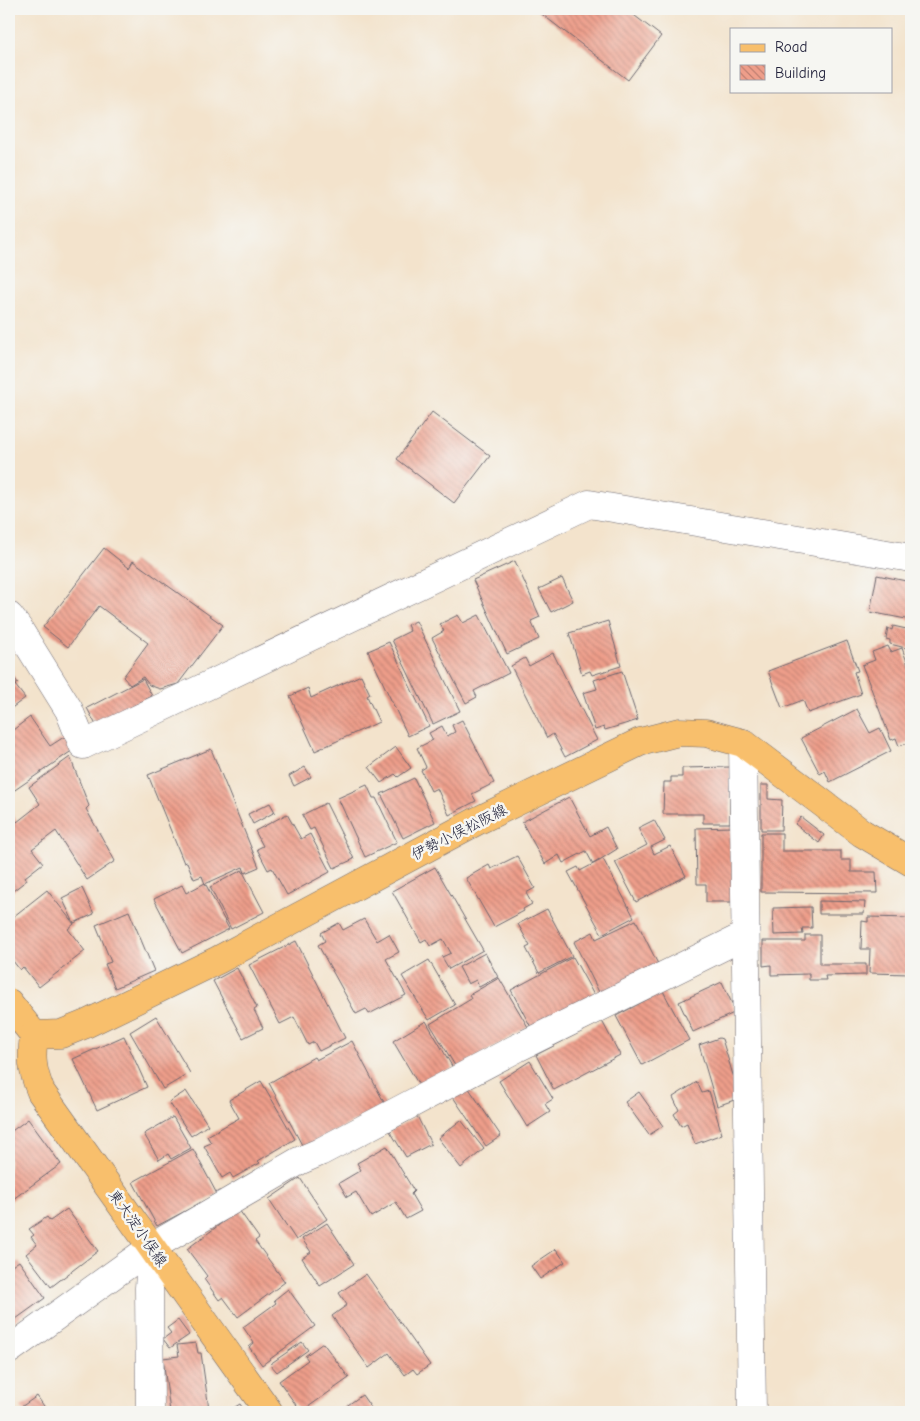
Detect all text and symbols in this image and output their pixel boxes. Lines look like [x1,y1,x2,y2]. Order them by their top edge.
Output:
legend [730,28,892,92]
text: Road [775,38,807,56]
text: Building [775,64,826,82]
street label: 伊勢小俣松阪線 [408,800,510,864]
street label: 東大淀小俣線 [105,1186,171,1270]

